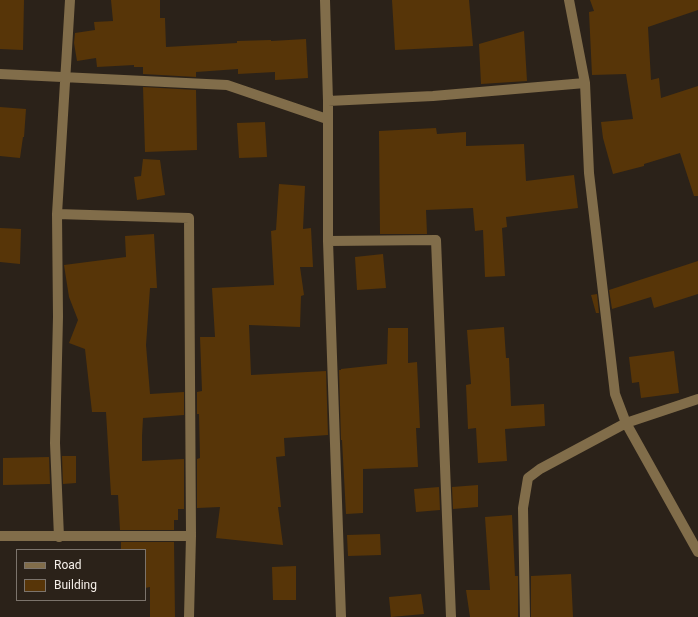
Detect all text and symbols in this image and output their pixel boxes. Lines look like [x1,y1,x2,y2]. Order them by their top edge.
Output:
legend [16,549,146,601]
text: Road [54,558,82,572]
text: Building [54,578,97,592]

